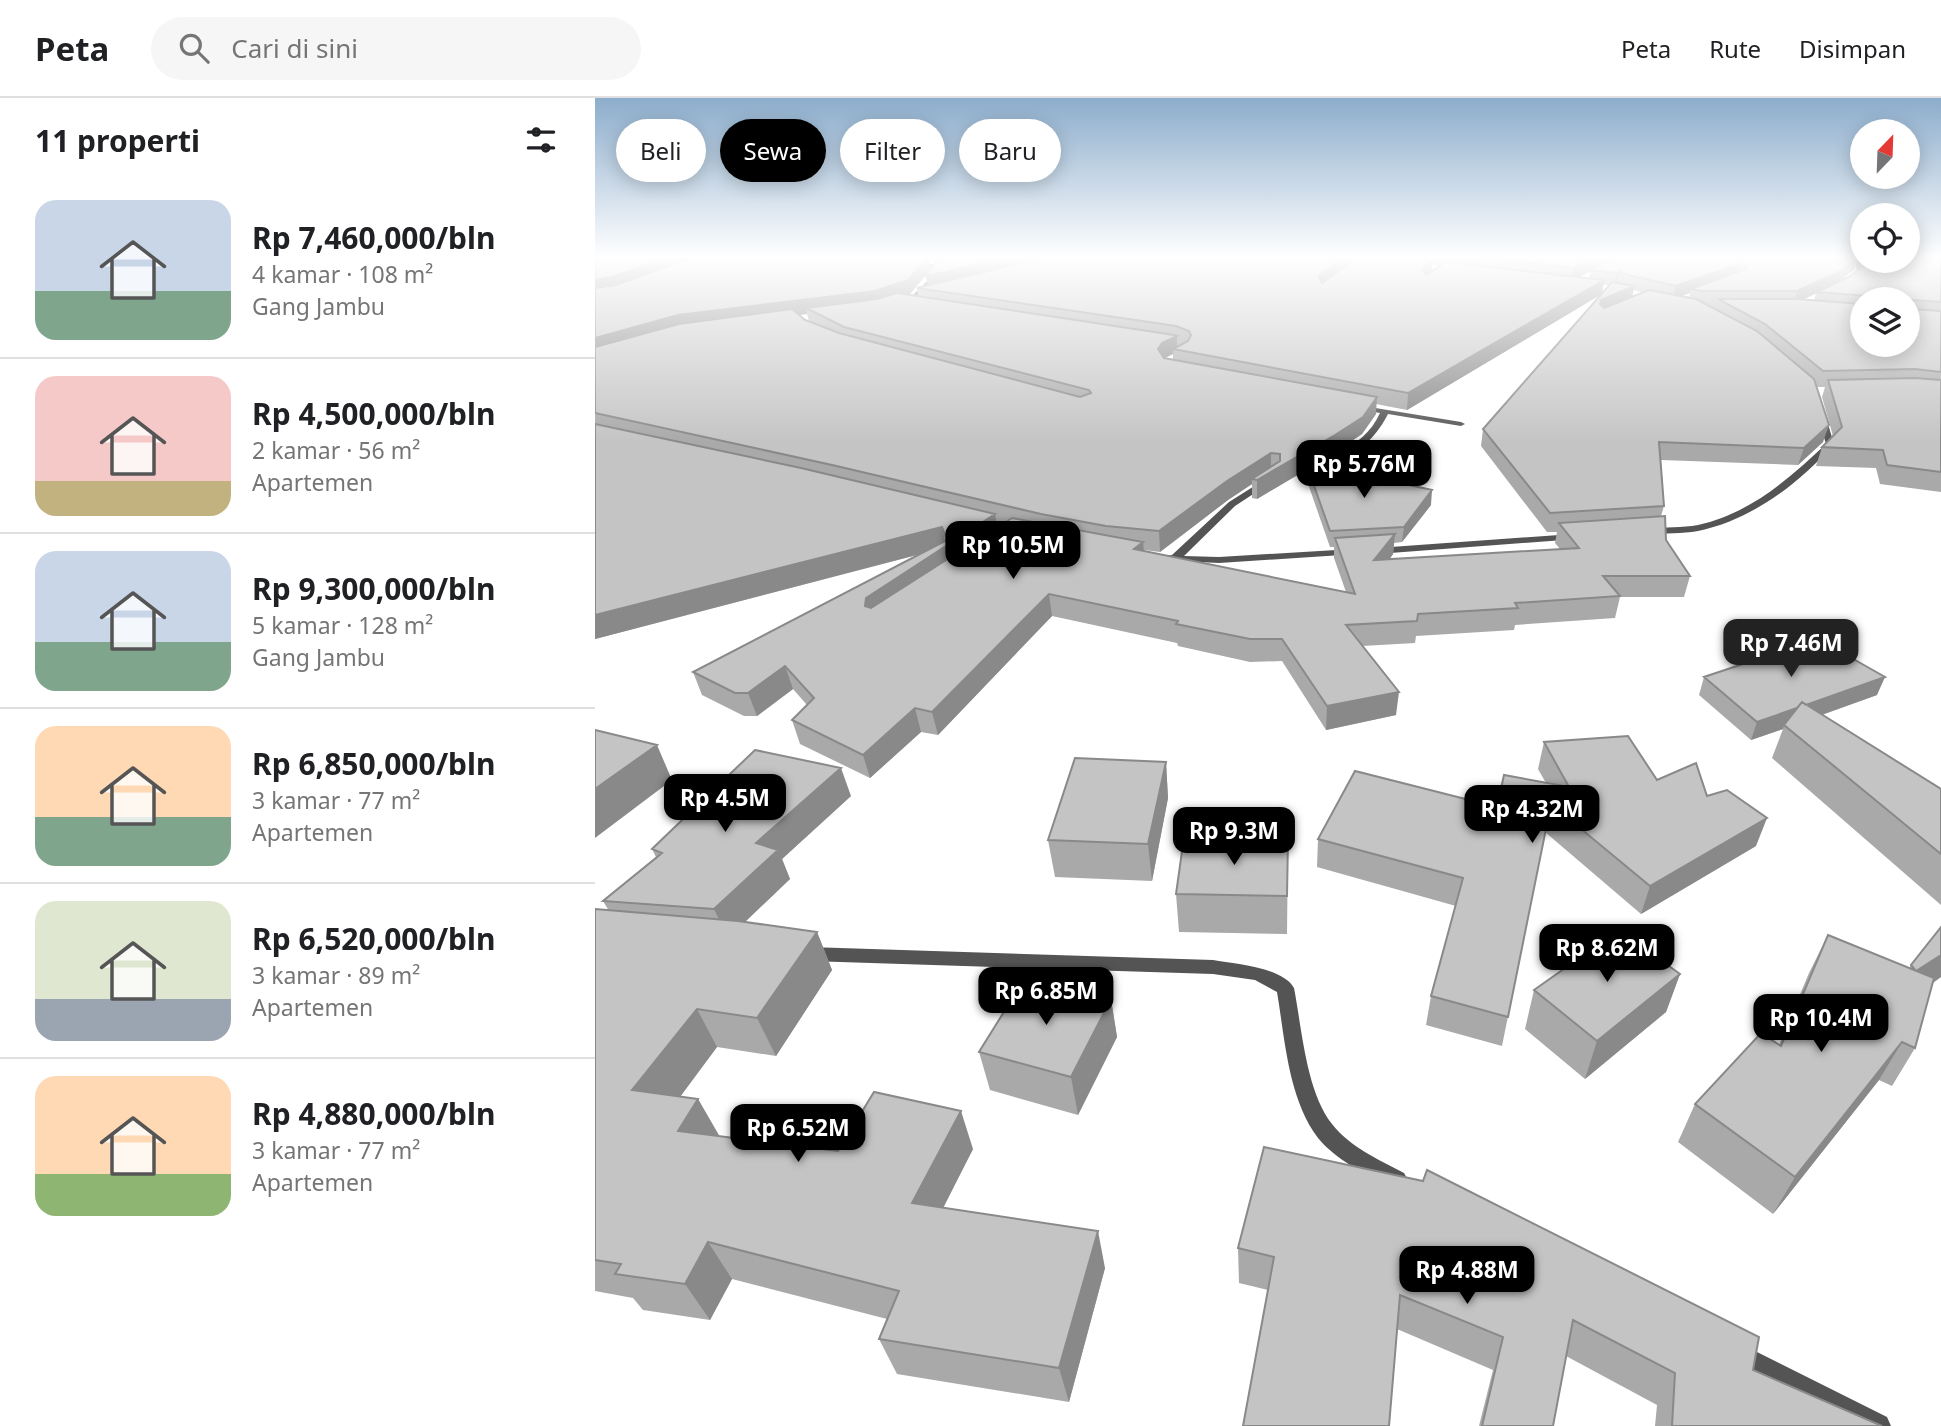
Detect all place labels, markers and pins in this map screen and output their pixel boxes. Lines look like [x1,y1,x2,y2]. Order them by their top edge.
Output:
pin: Rp 5.76M [1292,440,1436,500]
pin: Rp 10.5M [941,522,1085,581]
pin: Rp 7.46M [1719,620,1863,679]
pin: Rp 4.5M [660,774,790,834]
pin: Rp 4.32M [1460,786,1604,845]
pin: Rp 9.3M [1169,808,1299,867]
pin: Rp 8.62M [1535,924,1679,984]
pin: Rp 6.85M [974,968,1118,1027]
pin: Rp 10.4M [1749,995,1893,1054]
pin: Rp 6.52M [726,1104,870,1164]
pin: Rp 4.88M [1395,1246,1539,1306]

